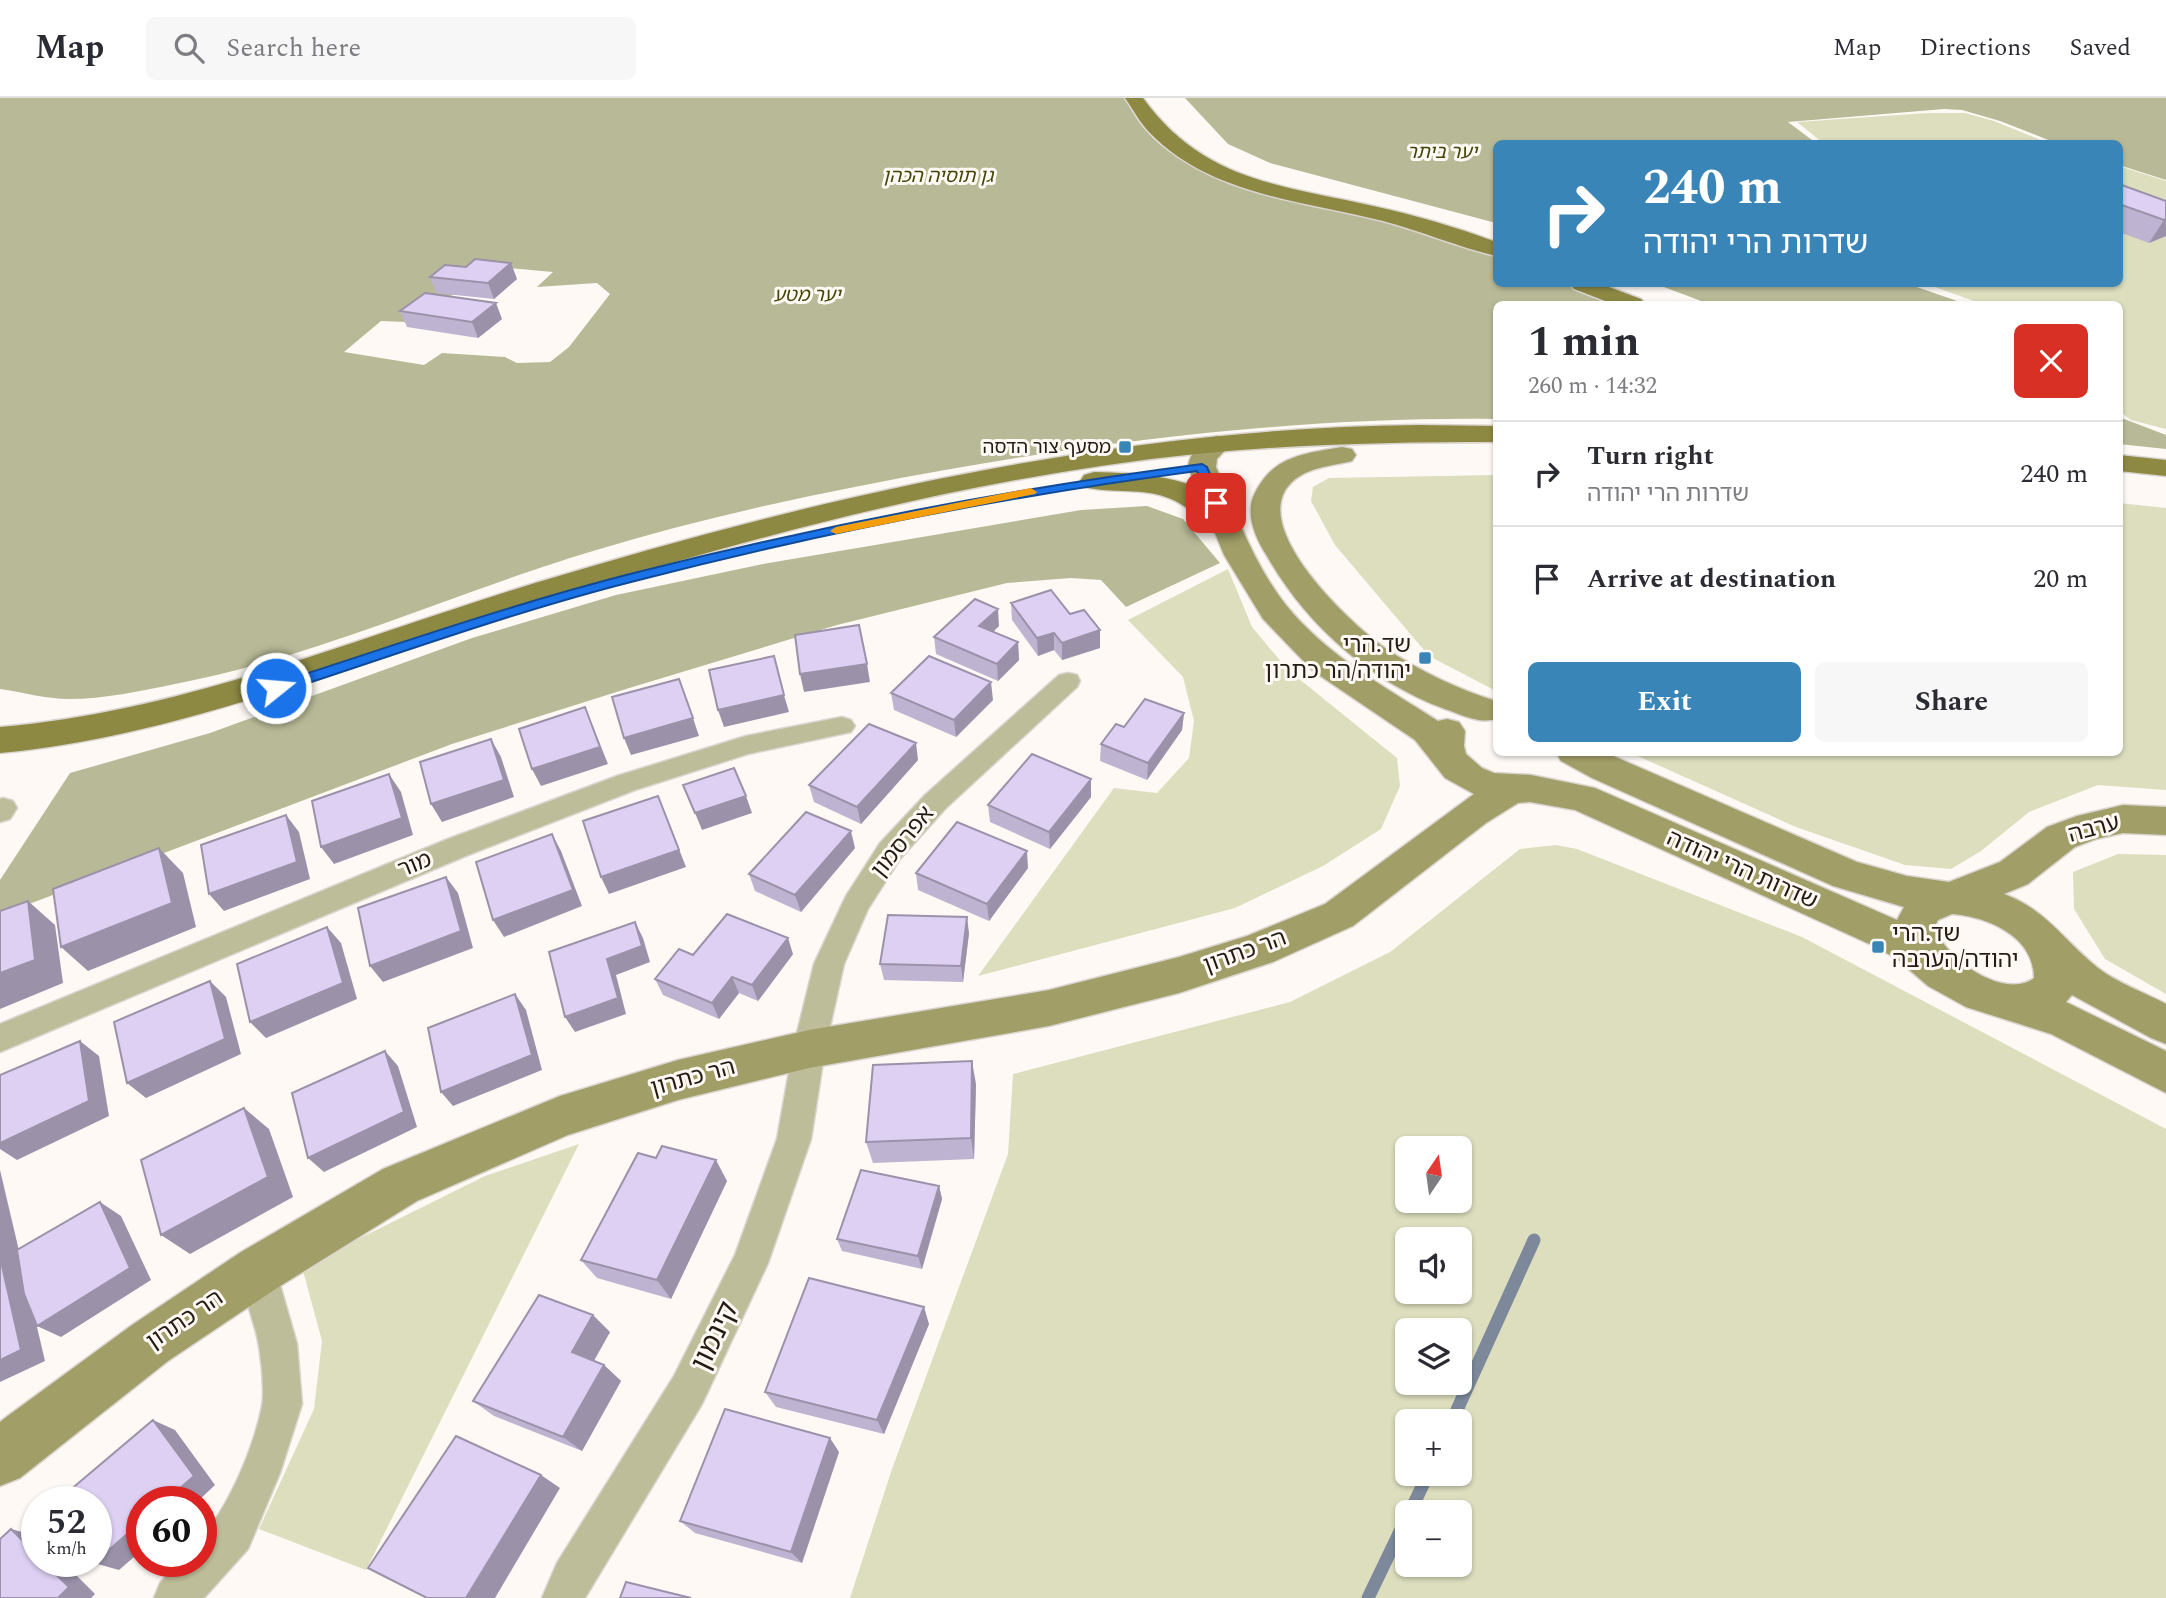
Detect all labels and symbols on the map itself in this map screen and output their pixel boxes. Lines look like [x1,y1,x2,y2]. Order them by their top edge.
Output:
park label: יער ביתר [1407,138,1480,167]
park label: גן תוסיה הכהן [883,162,995,191]
park label: יער מטע [773,281,843,310]
place label: מסעף צור הדסה [982,433,1111,462]
marker: מסעף צור הדסה [1117,439,1133,455]
pin [1186,473,1246,533]
place label: שד.הרי יהודה/הר כתרון [1265,628,1411,689]
marker: שד.הרי יהודה/הר כתרון [1417,650,1433,666]
position arrow [239,651,313,725]
street label: אפרסמון [863,798,943,886]
street label: ערבה [2064,805,2124,853]
street label: שדרות הרי יהודה [1661,821,1823,919]
street label: מור [393,842,437,888]
place label: שד.הרי יהודה/הערבה [1892,917,2019,978]
street label: הר כתרון [1198,921,1292,983]
marker: שד.הרי יהודה/הערבה [1870,939,1886,955]
street label: הר כתרון [647,1050,739,1106]
north arrow [1395,1136,1472,1213]
street label: הר כתרון [139,1281,231,1359]
street label: קינמון [680,1294,750,1378]
speed limit sign: 60 [126,1486,217,1577]

